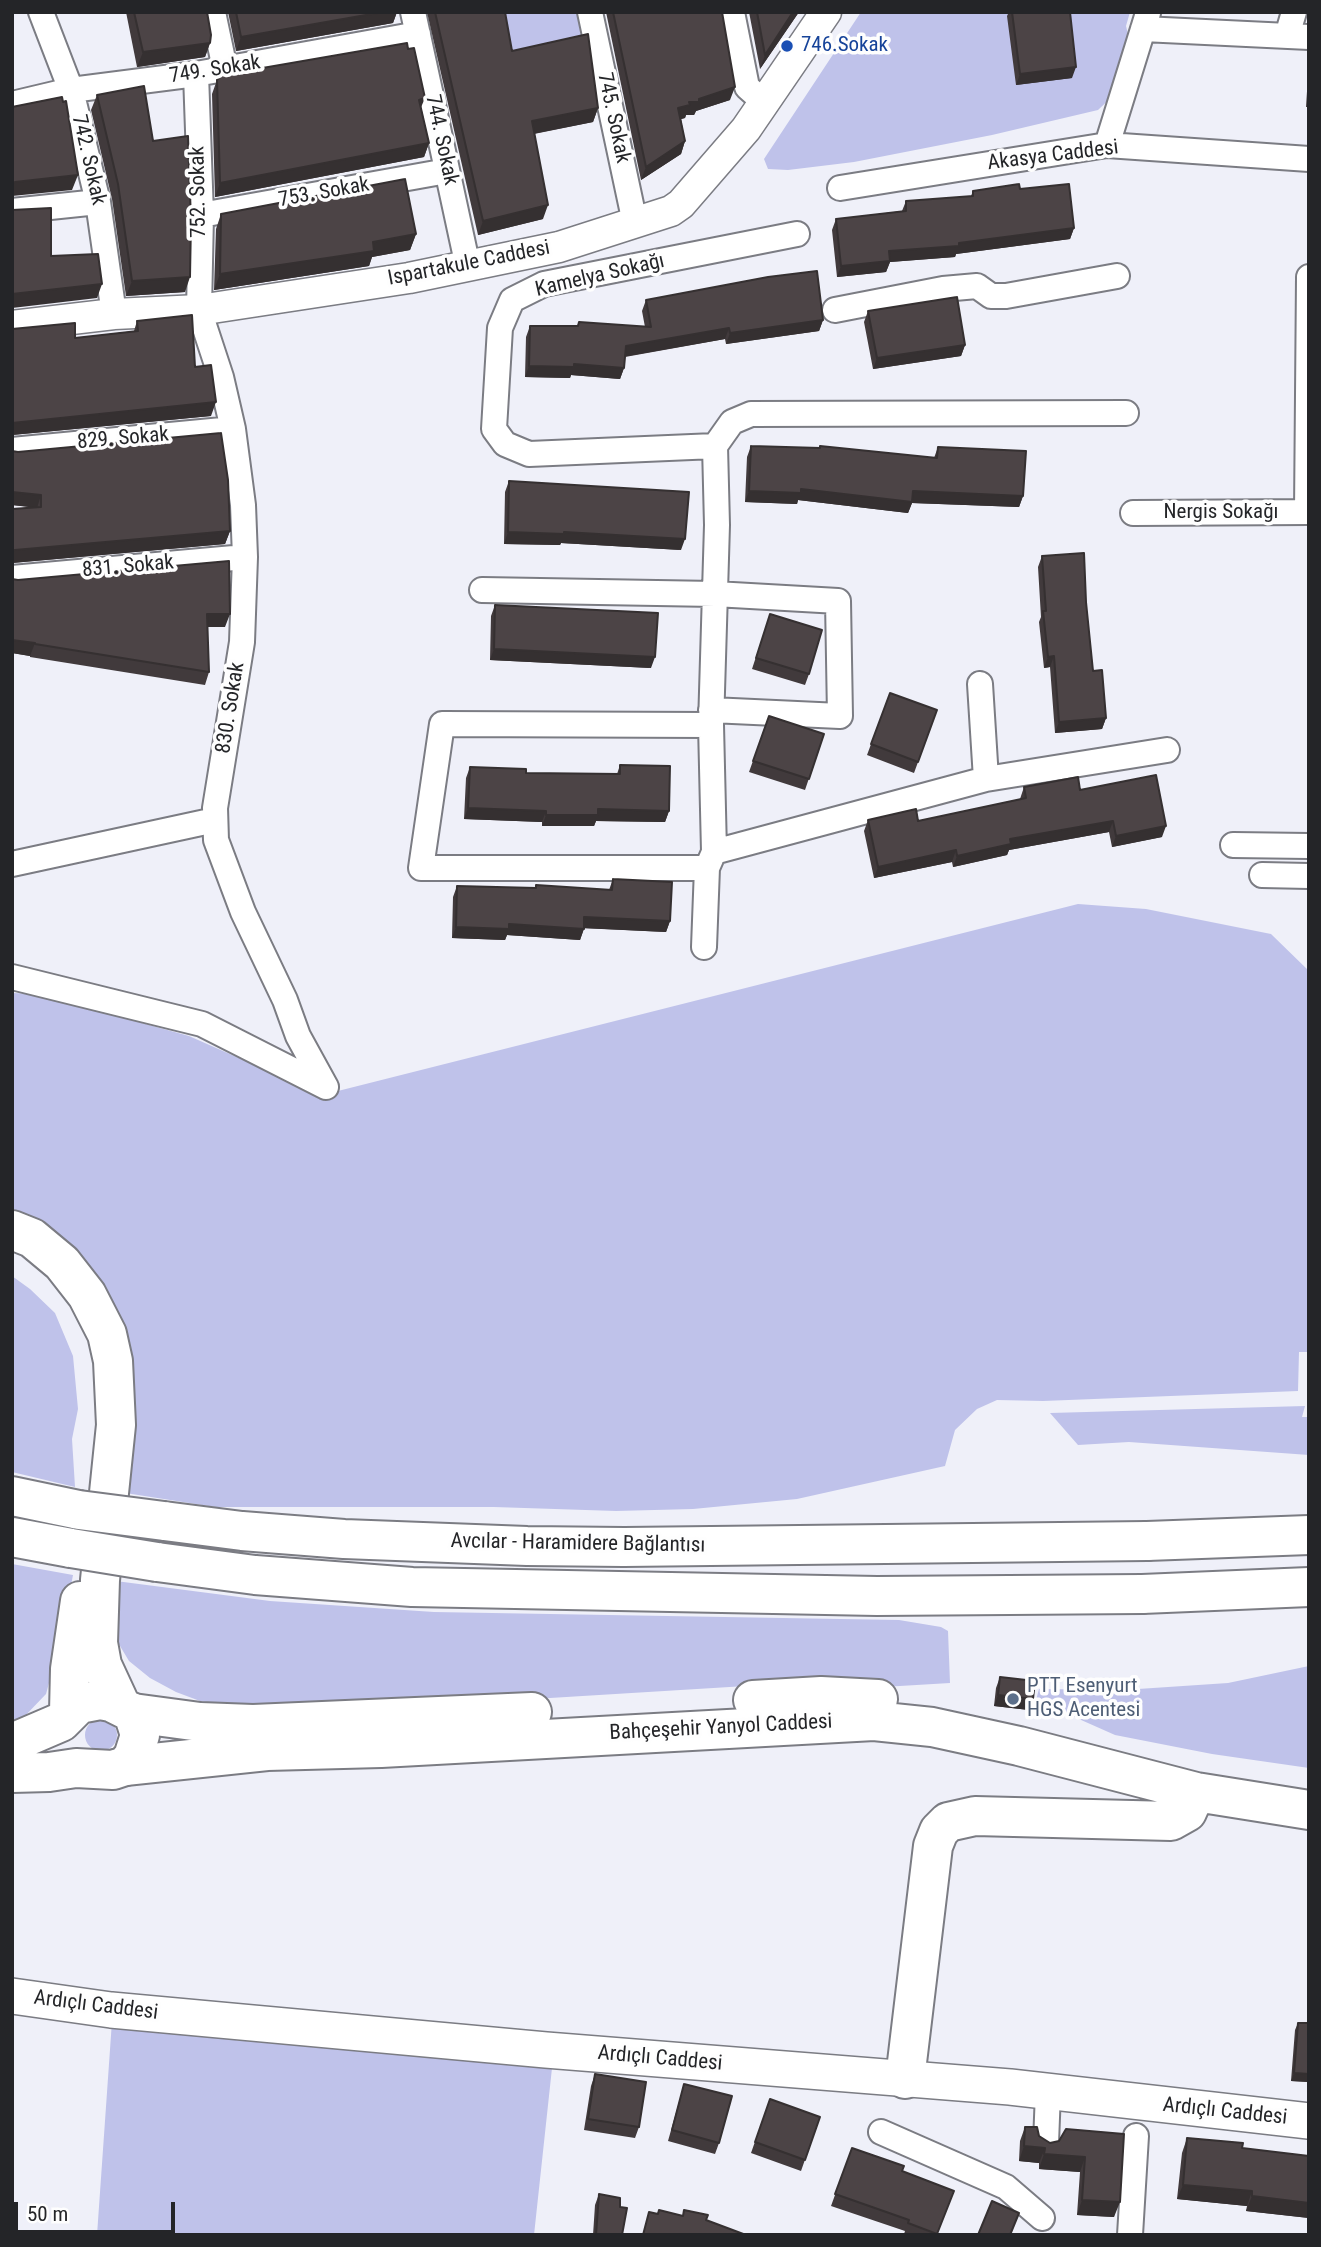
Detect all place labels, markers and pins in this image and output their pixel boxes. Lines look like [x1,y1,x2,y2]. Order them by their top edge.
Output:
place label: 746.Sokak [801,33,888,59]
marker: 746.Sokak [779,38,795,54]
place label: PTT Esenyurt HGS Acentesi [1027,1674,1140,1724]
marker: PTT Esenyurt HGS Acentesi [1005,1691,1021,1707]

